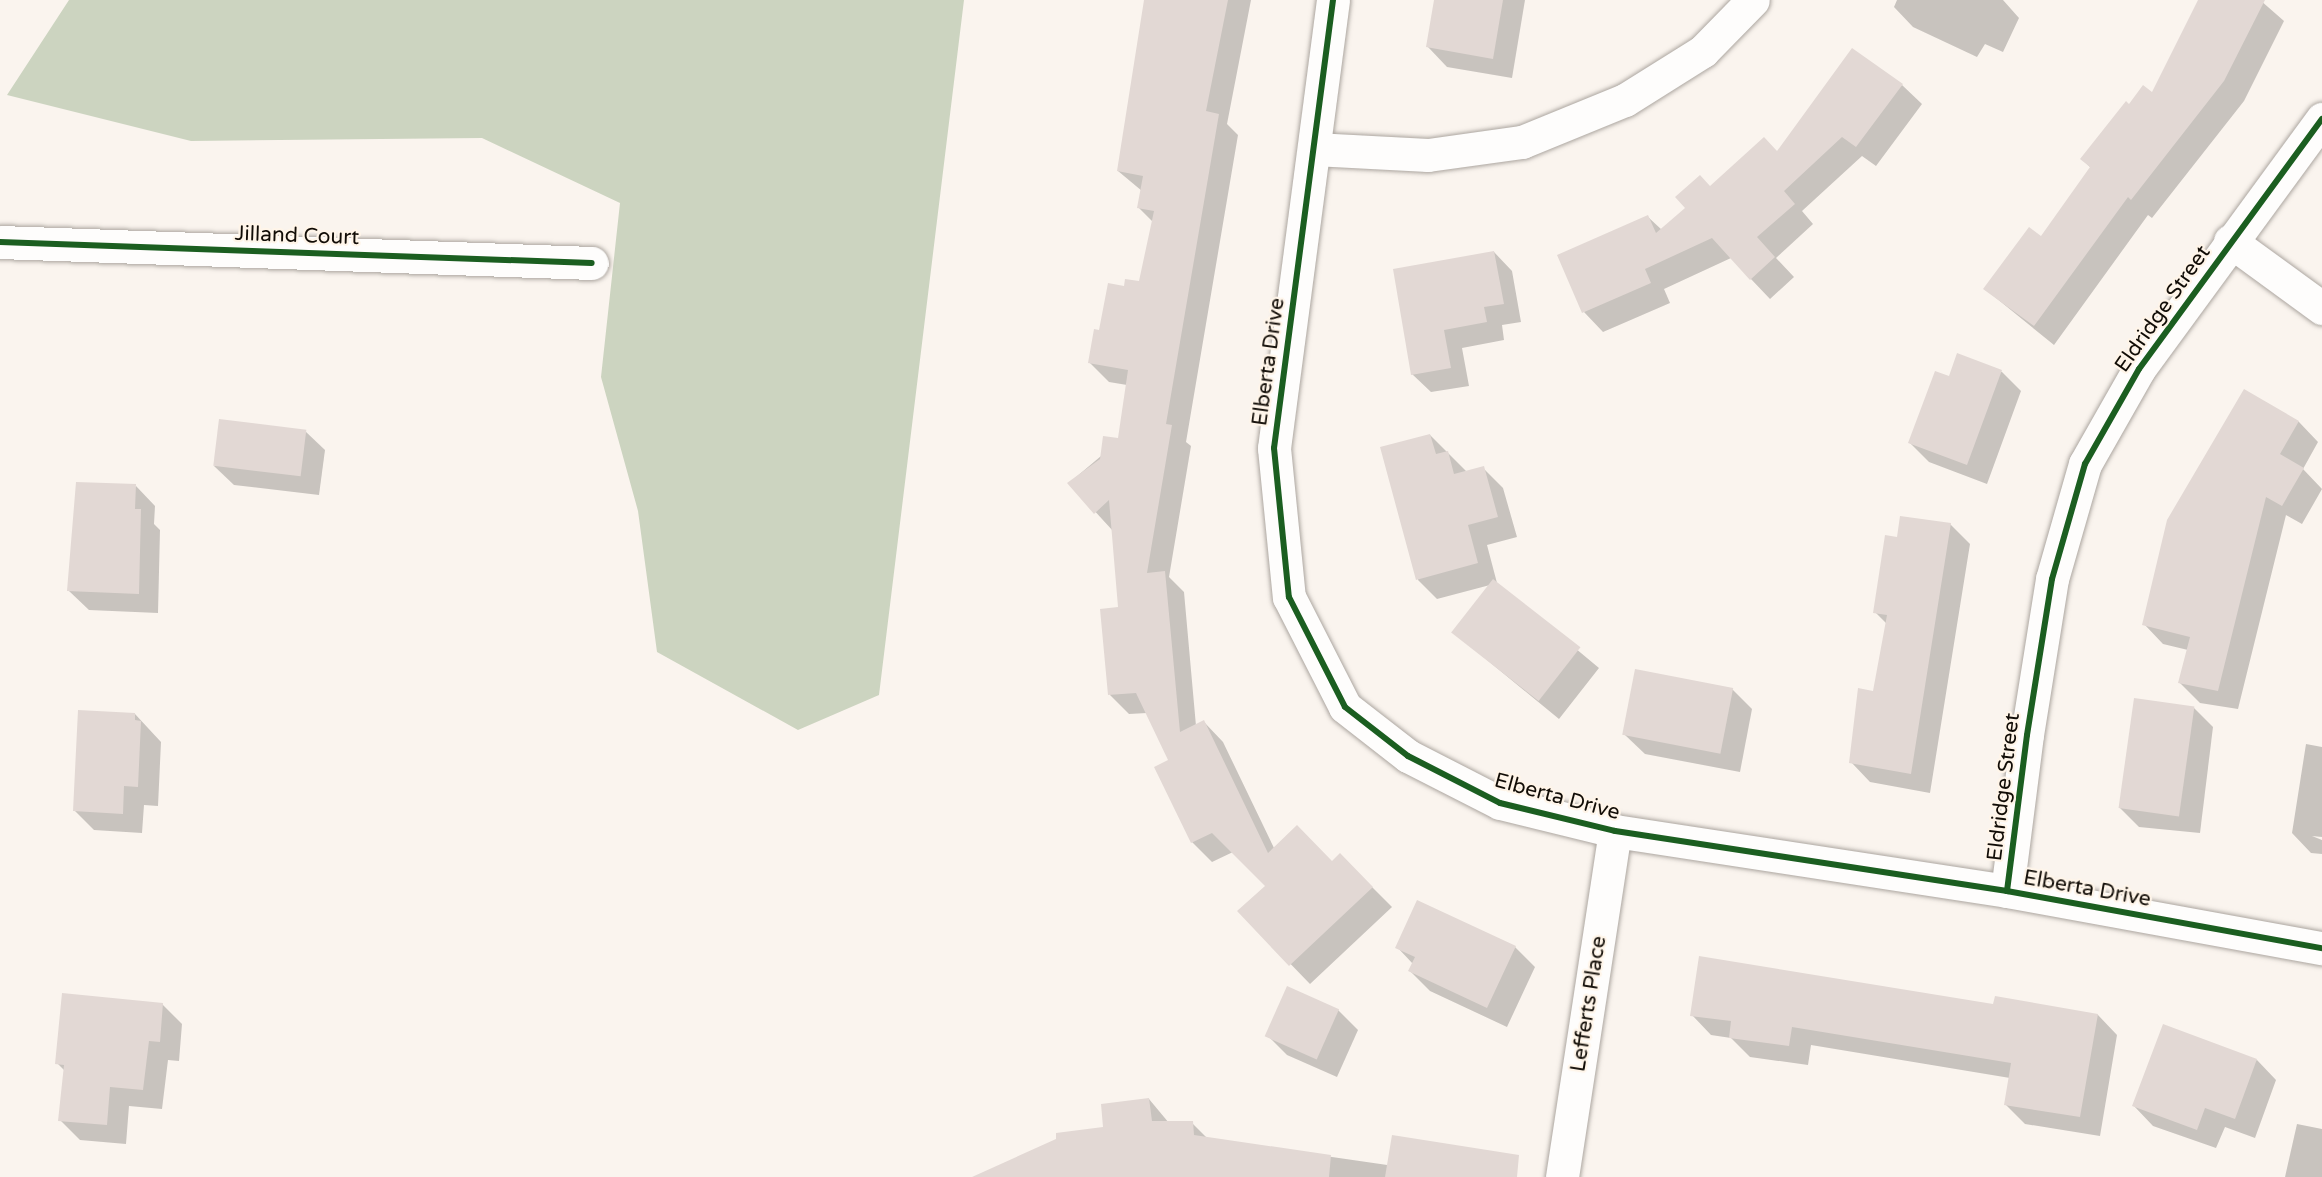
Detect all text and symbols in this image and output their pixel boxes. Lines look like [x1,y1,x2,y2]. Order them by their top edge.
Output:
street label: Jilland Court [234,221,360,251]
street label: Eldridge Street [2110,241,2216,377]
street label: Elberta Drive [1248,296,1290,428]
street label: Eldridge Street [1982,712,2026,862]
street label: Elberta Drive [1492,768,1622,826]
street label: Elberta Drive [2021,865,2153,913]
street label: Lefferts Place [1566,934,1612,1074]

